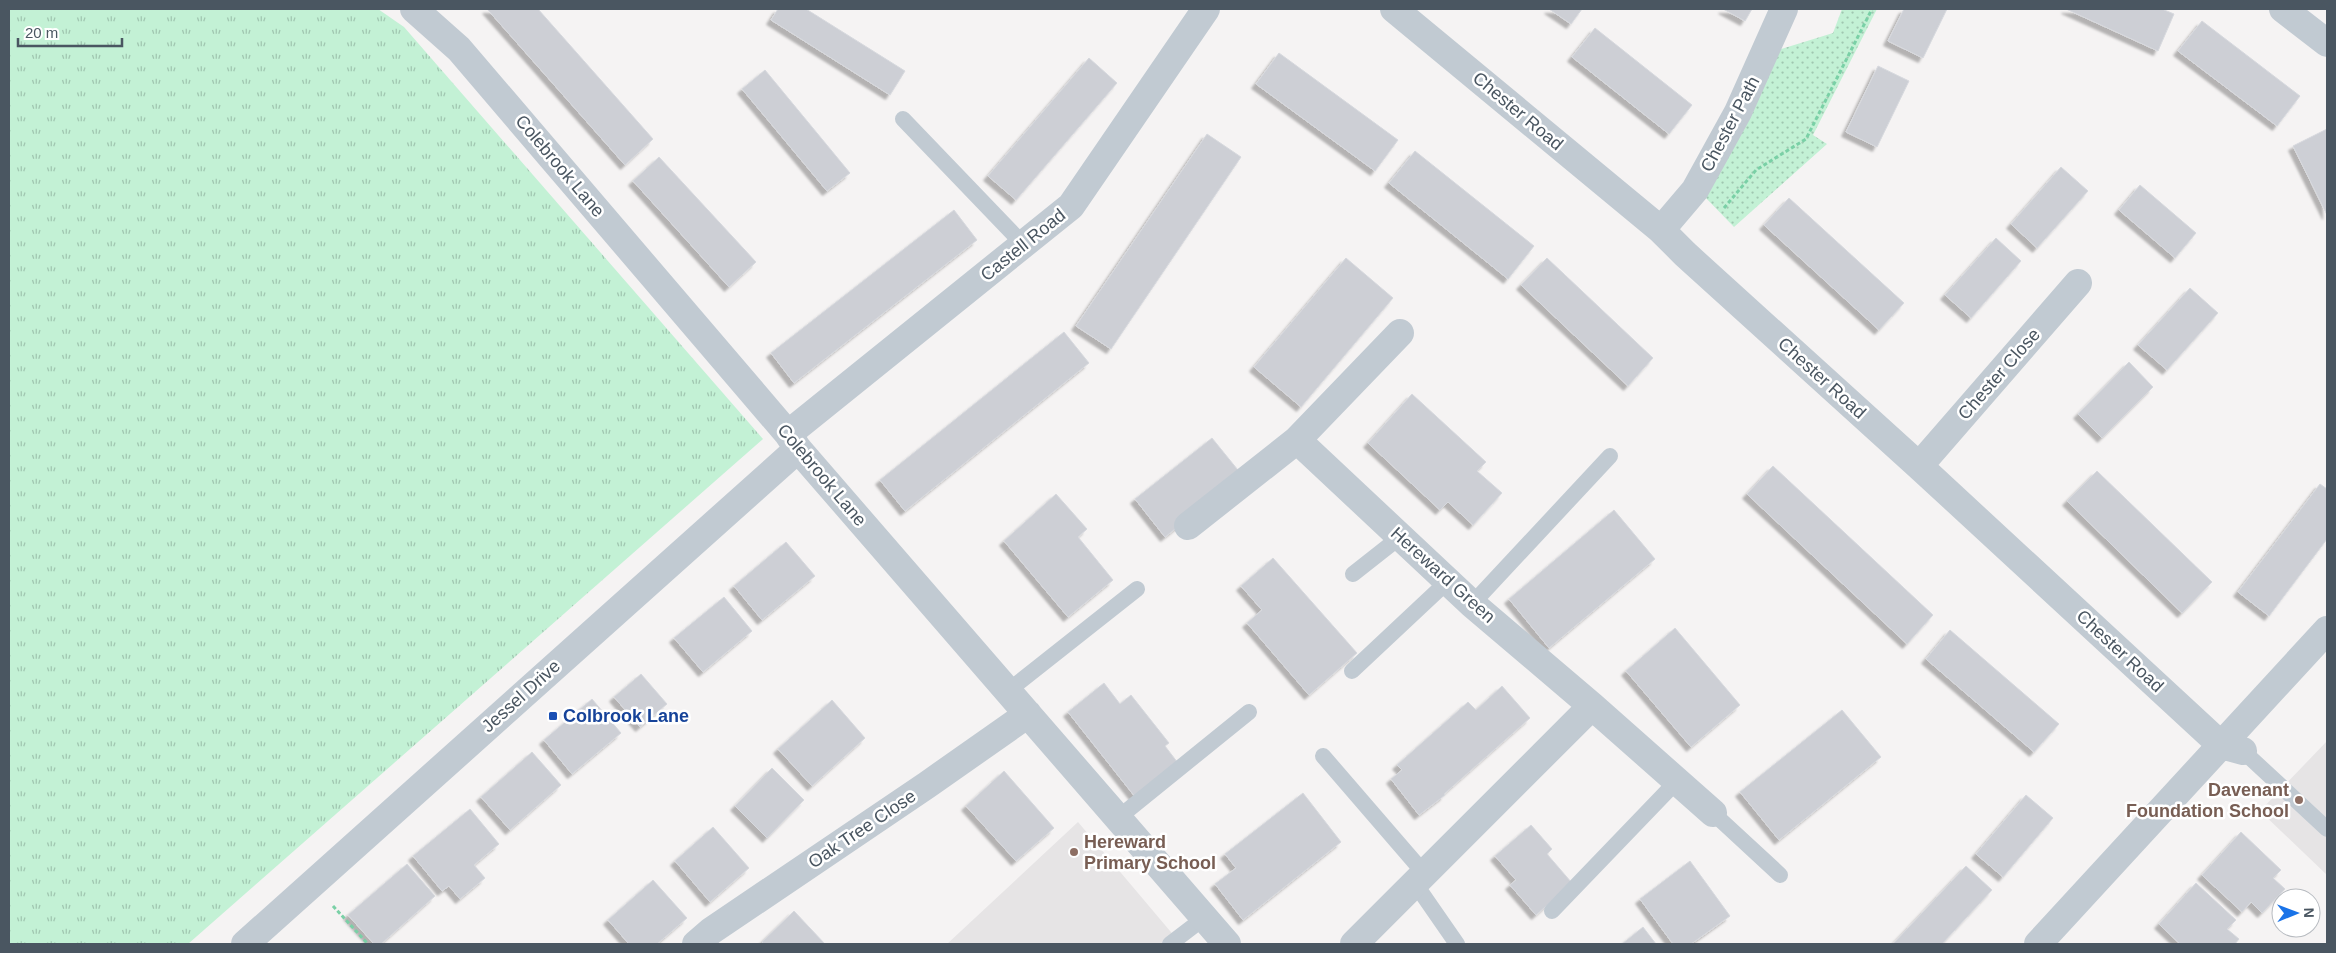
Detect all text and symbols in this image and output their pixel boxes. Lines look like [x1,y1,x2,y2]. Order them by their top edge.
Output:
scale bar [18,15,121,47]
text: 20 m [25,24,58,41]
street label: Chester Road [1469,68,1567,154]
street label: Chester Path [1697,73,1763,175]
street label: Colebrook Lane [511,111,609,221]
street label: Castell Road [977,205,1069,285]
street label: Chester Close [1954,324,2044,424]
street label: Chester Road [1774,333,1870,423]
street label: Colebrook Lane [773,420,871,530]
street label: Hereward Green [1387,523,1499,627]
street label: Chester Road [2073,606,2167,696]
street label: Jessel Drive [478,656,564,736]
place label: Colbrook Lane [563,706,689,726]
marker: Colbrook Lane [547,710,559,722]
place label: Davenant Foundation School [2126,780,2289,821]
street label: Oak Tree Close [805,786,919,872]
marker: Davenant Foundation School [2293,794,2305,806]
place label: Hereward Primary School [1084,832,1216,873]
marker: Hereward Primary School [1068,846,1080,858]
north arrow [2271,888,2321,938]
text: N [2301,908,2317,918]

